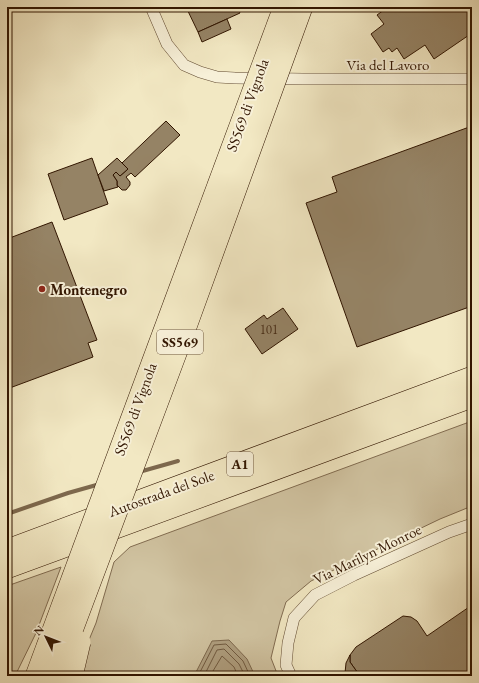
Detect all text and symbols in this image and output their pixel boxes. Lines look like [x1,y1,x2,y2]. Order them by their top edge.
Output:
street label: Via del Lavoro [347,55,429,74]
street label: SS569 di Vignola [221,56,273,154]
place label: Montenegro [50,280,127,299]
marker: Montenegro [37,284,47,294]
house number: 101 [260,321,278,338]
road number: SS569 [157,330,203,354]
street label: SS569 di Vignola [109,360,161,458]
road number: A1 [227,452,253,476]
street label: Autostrada del Sole [105,465,217,521]
street label: Via Marilyn Monroe [310,519,424,588]
north arrow [26,617,66,657]
text: N [31,622,47,638]

